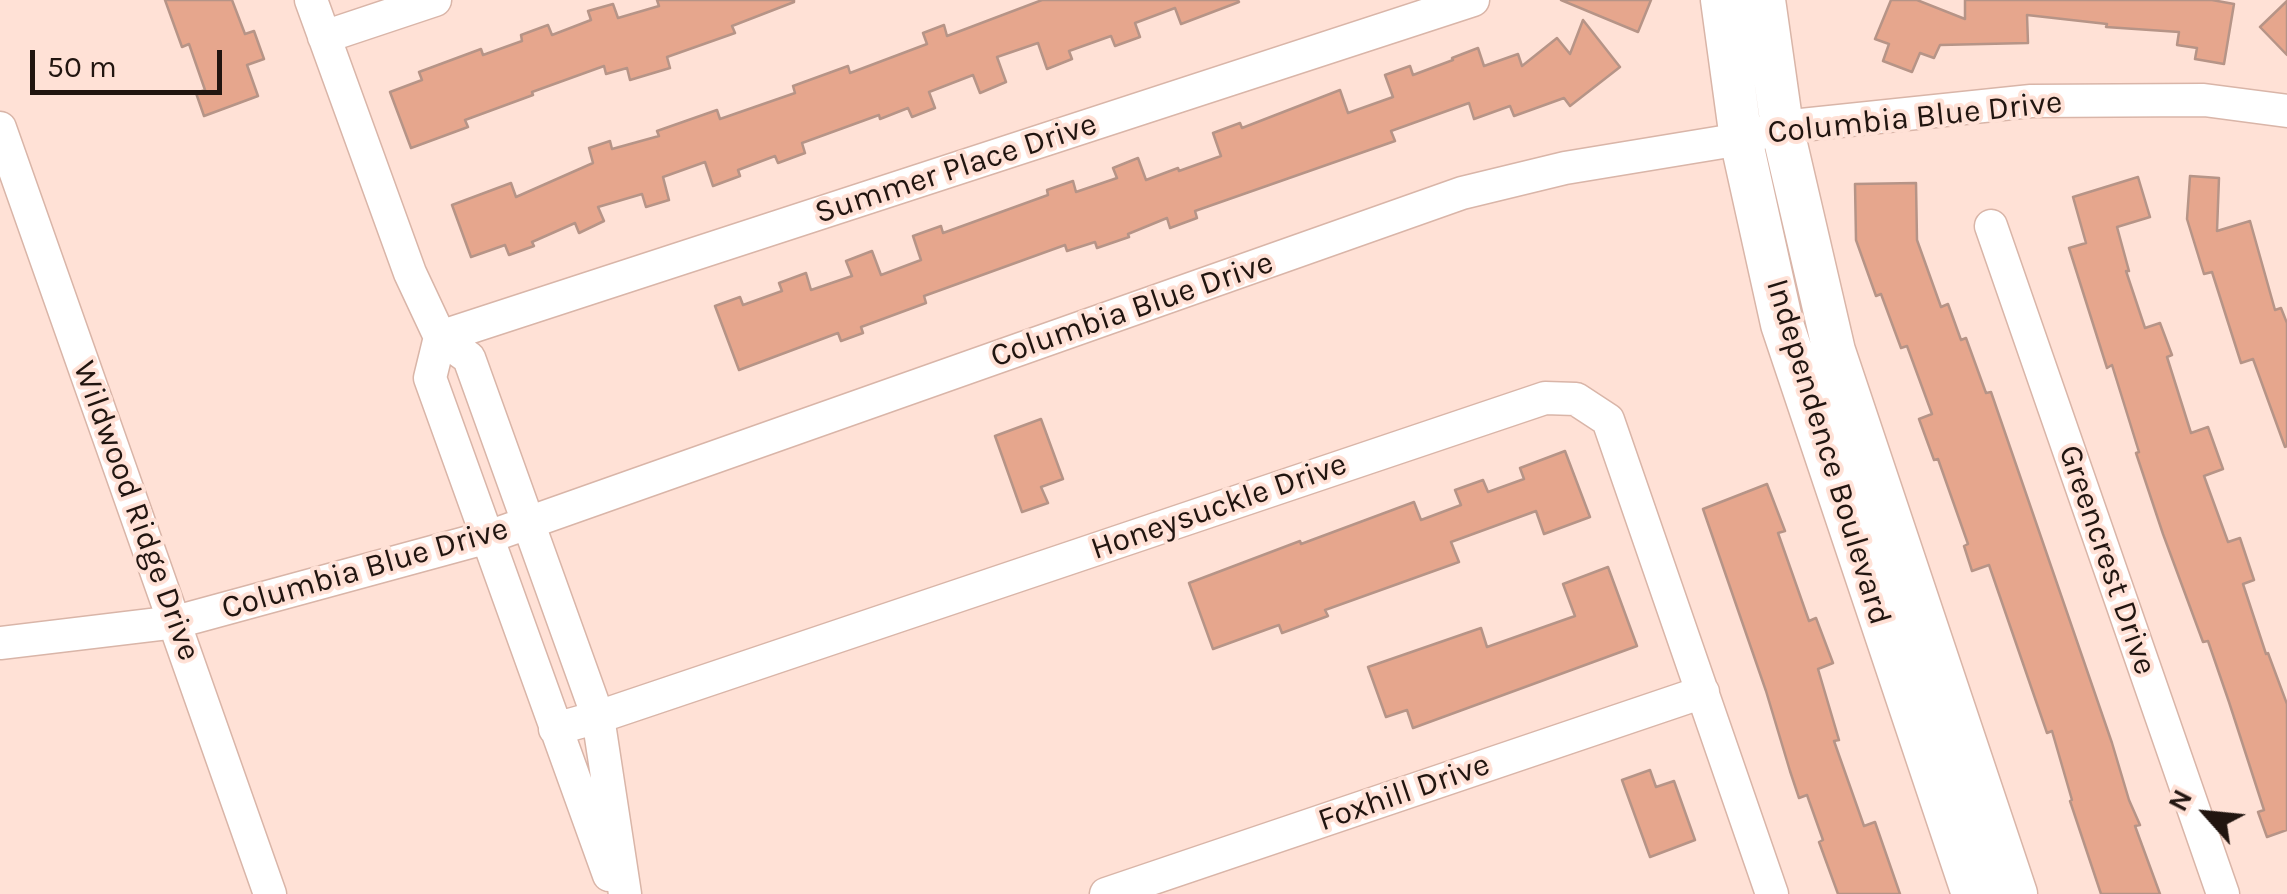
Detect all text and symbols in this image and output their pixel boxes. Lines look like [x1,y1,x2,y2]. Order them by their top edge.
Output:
scale bar [35,30,228,92]
text: 50 m [47,49,117,85]
street label: Columbia Blue Drive [1766,83,2064,153]
street label: Summer Place Drive [810,105,1102,233]
street label: Columbia Blue Drive [986,244,1278,376]
street label: Independence Boulevard [1757,274,1899,630]
street label: Wildwood Ridge Drive [64,356,208,666]
street label: Greencrest Drive [2050,440,2164,680]
street label: Honeysuckle Drive [1086,445,1352,569]
street label: Columbia Blue Drive [217,510,513,628]
street label: Foxhill Drive [1313,746,1495,840]
north arrow [2157,764,2257,864]
text: N [2161,784,2199,817]

